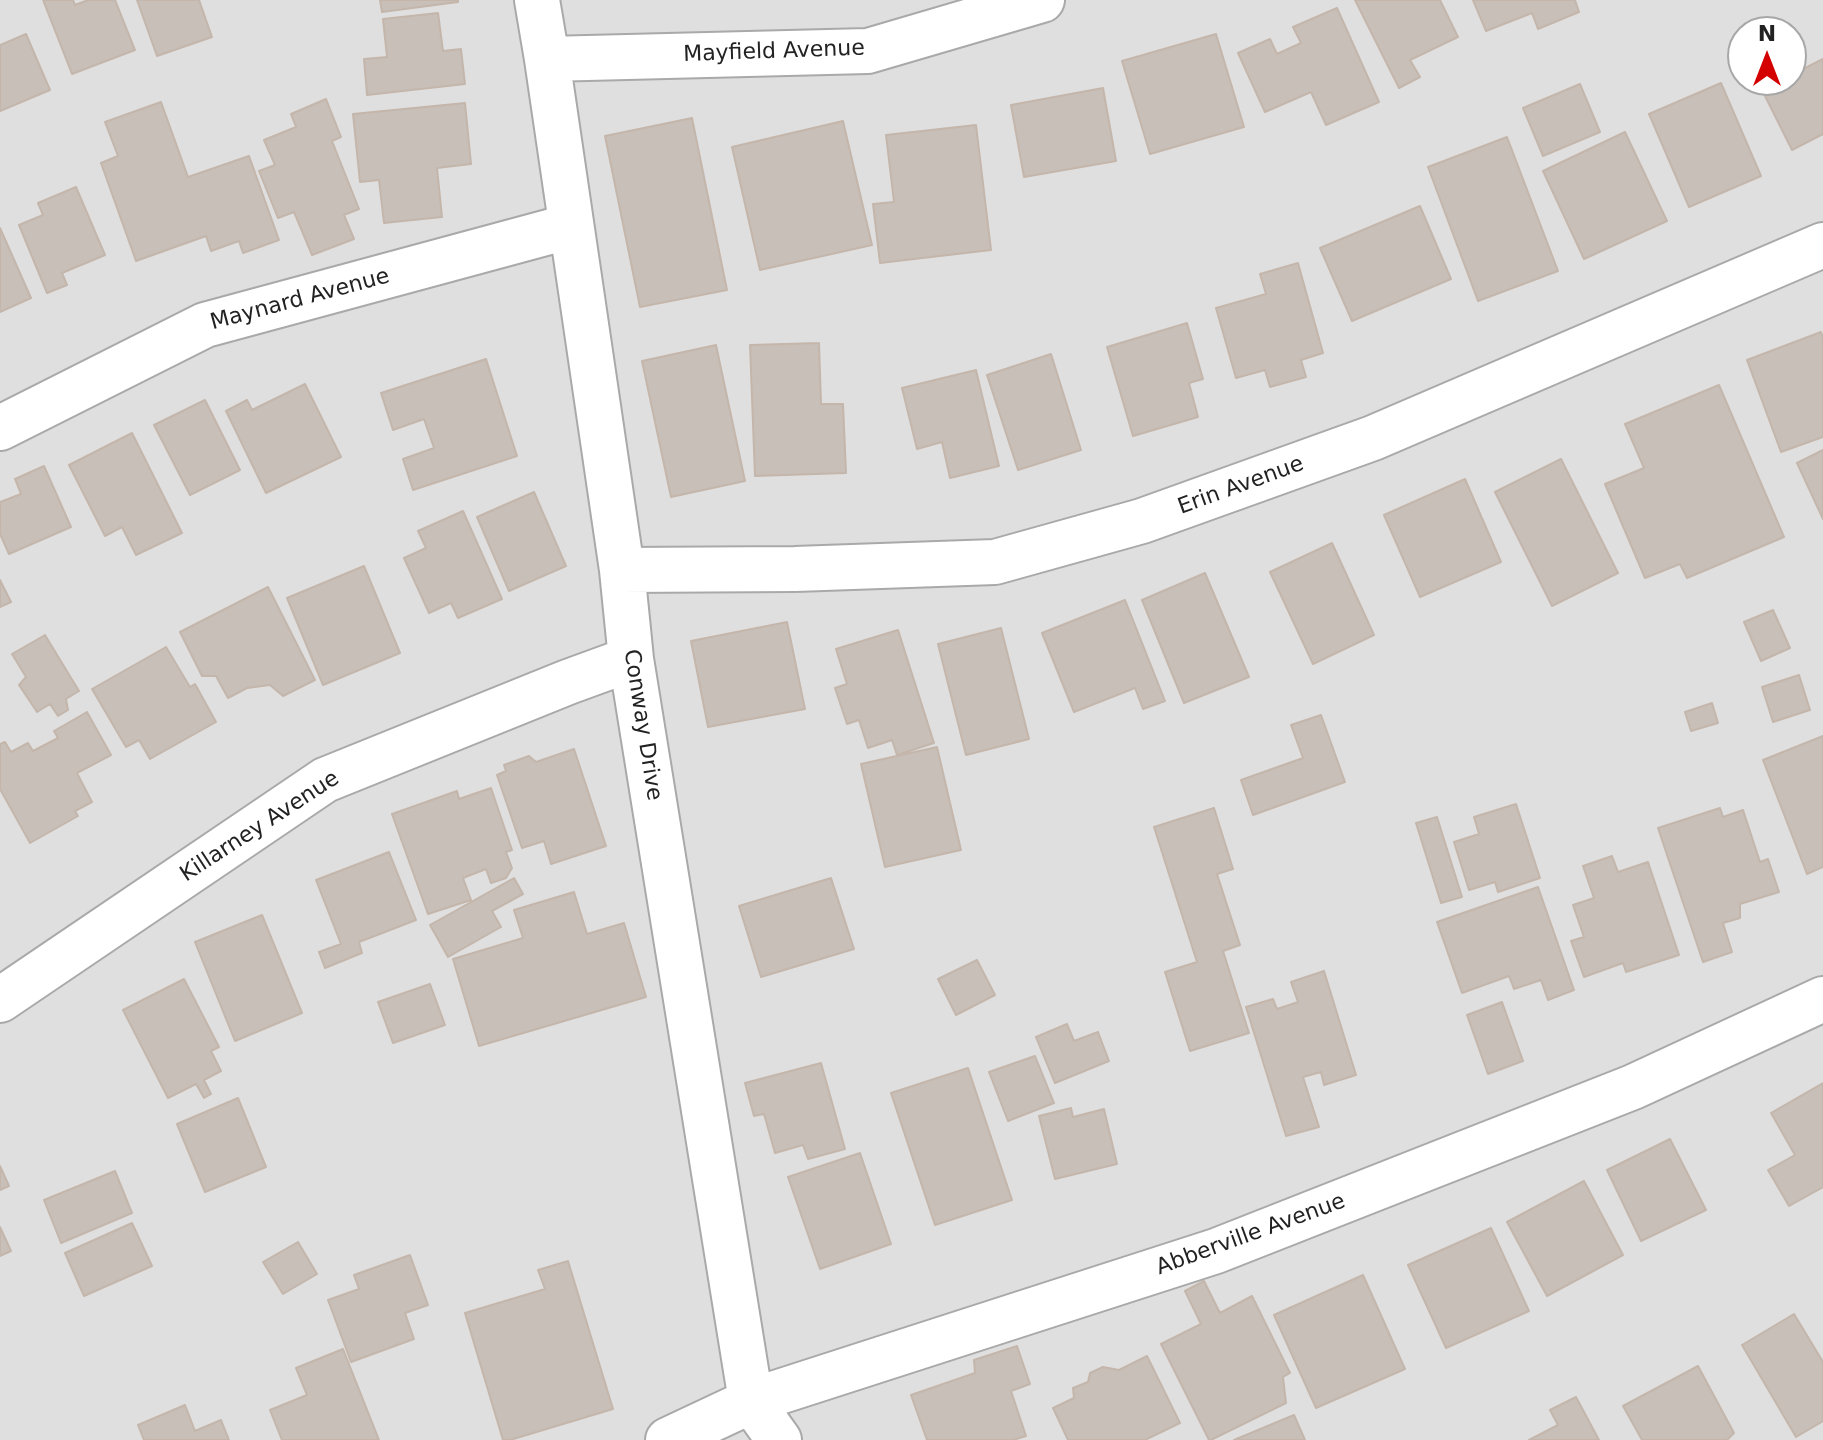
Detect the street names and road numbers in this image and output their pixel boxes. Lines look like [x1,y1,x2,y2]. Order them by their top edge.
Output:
street label: Mayfield Avenue [683,36,865,68]
street label: Maynard Avenue [208,263,392,337]
street label: Erin Avenue [1175,451,1307,521]
street label: Conway Drive [617,647,667,803]
street label: Killarney Avenue [176,766,344,888]
street label: Abberville Avenue [1153,1189,1349,1281]

